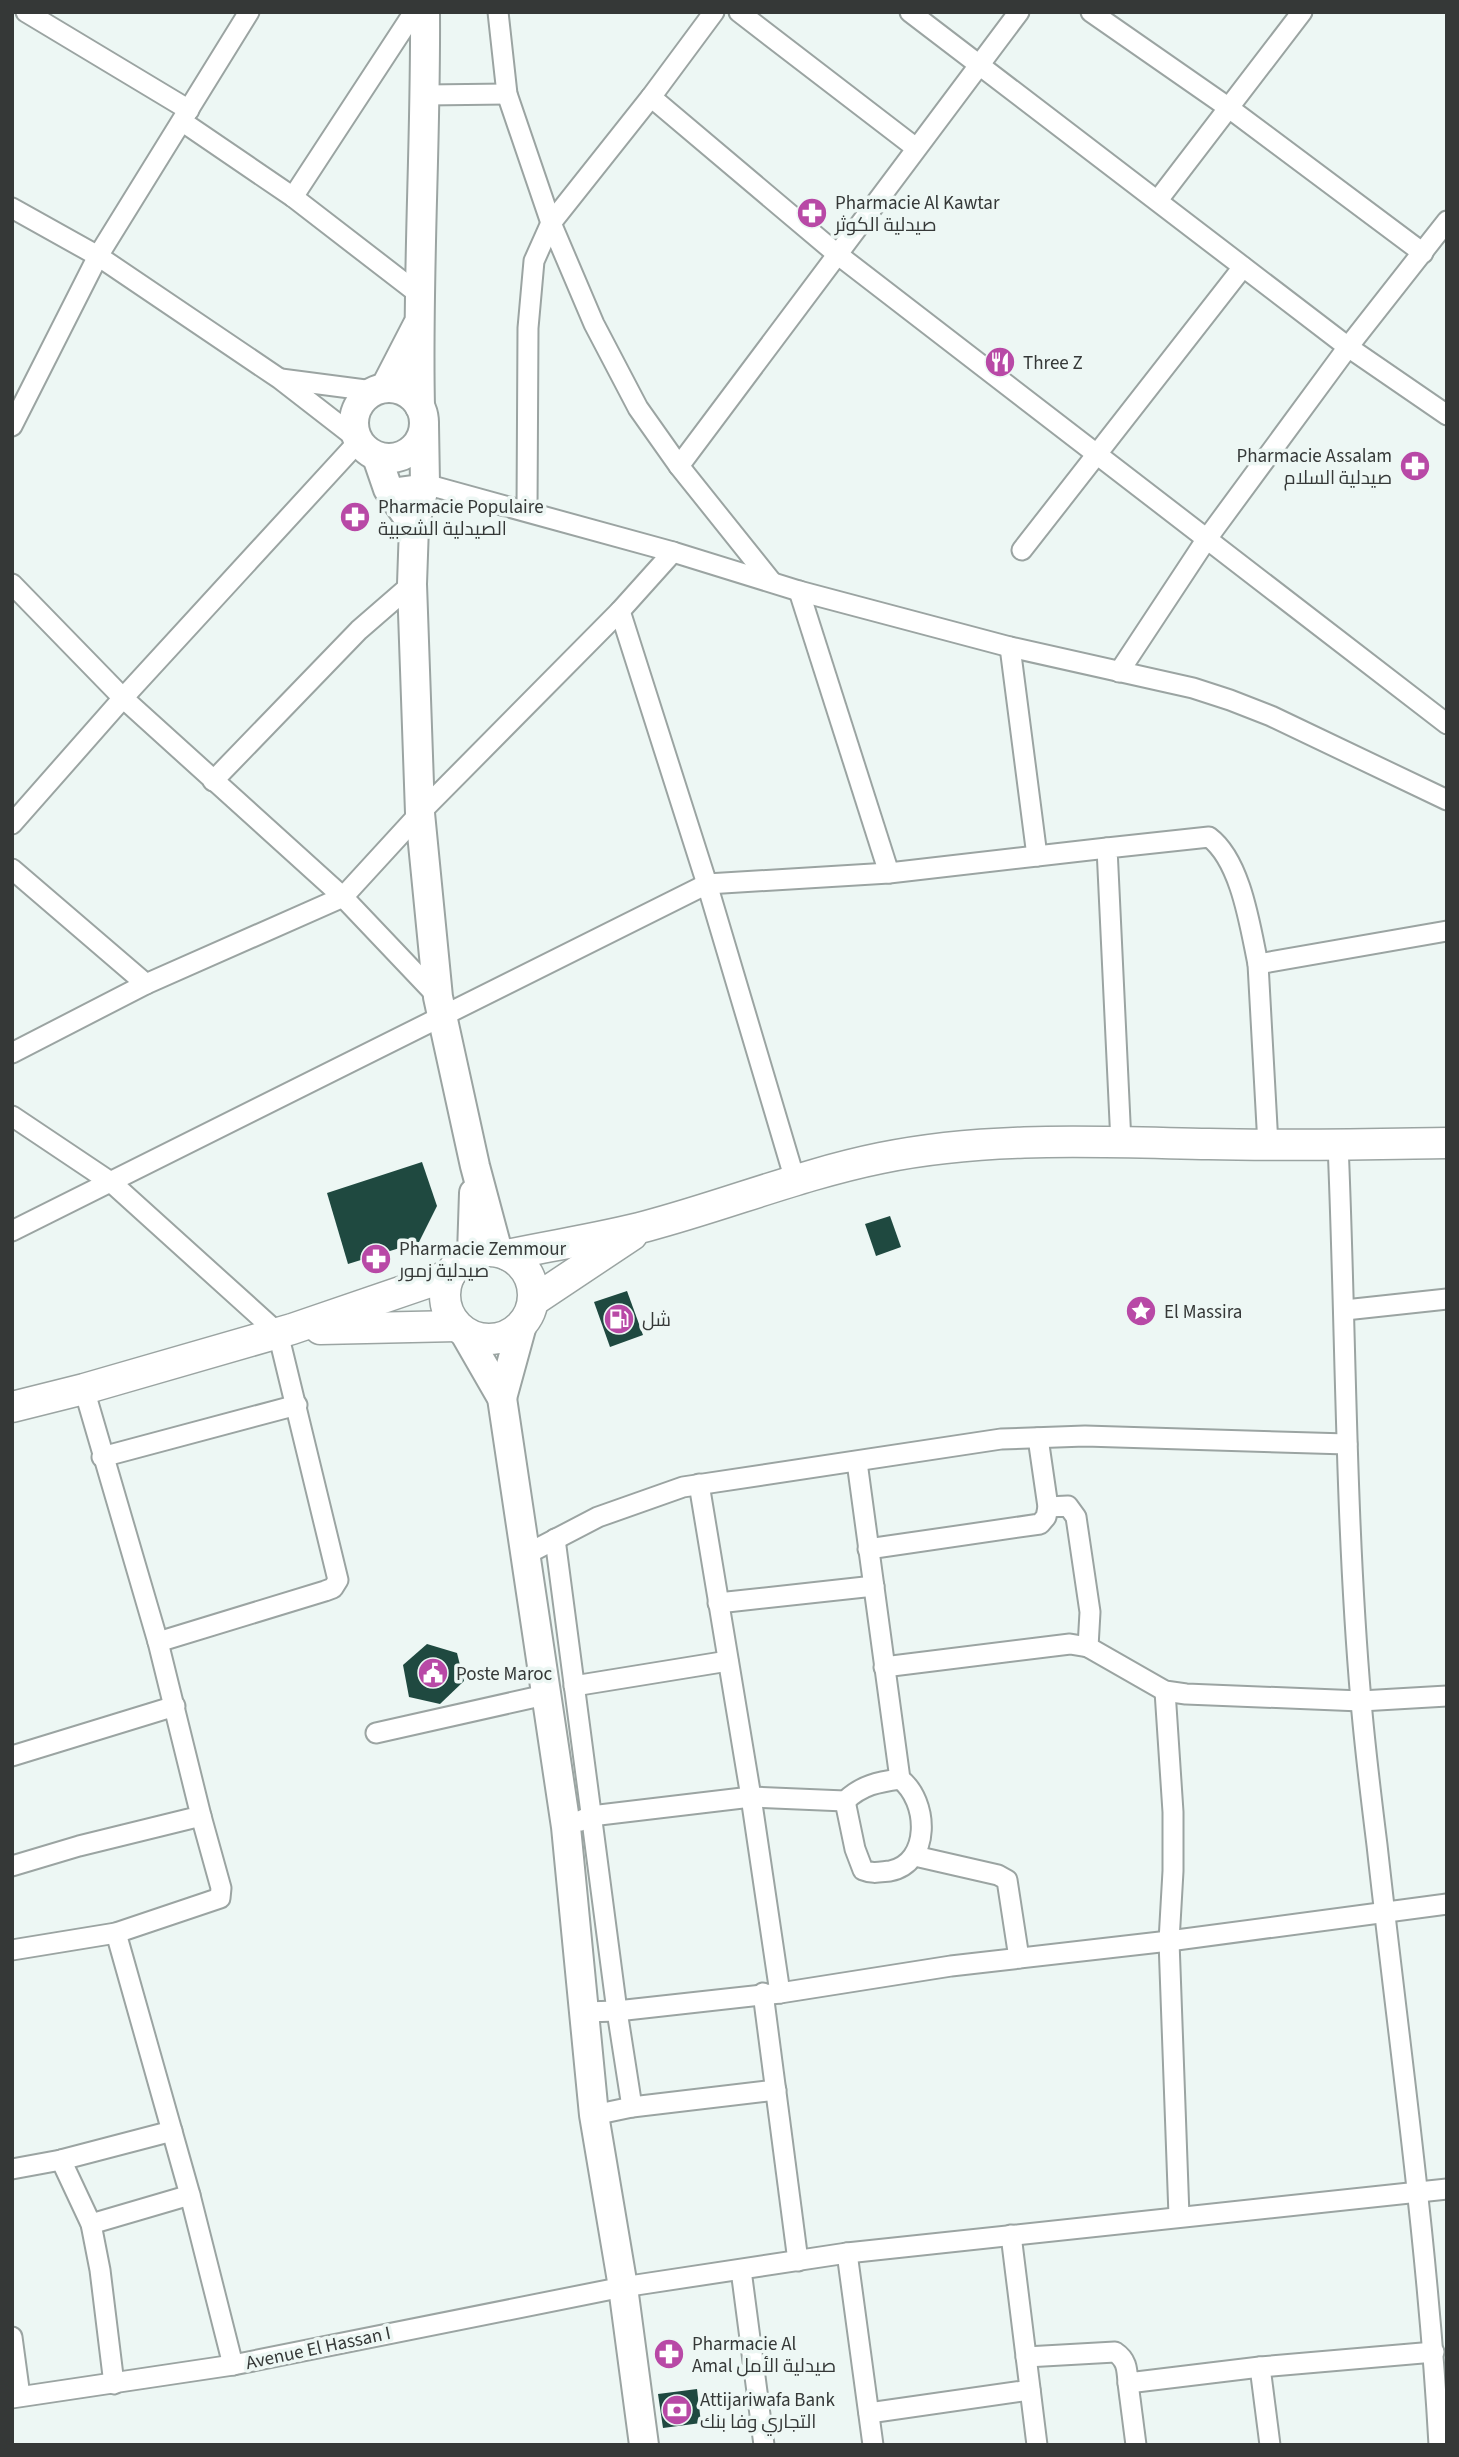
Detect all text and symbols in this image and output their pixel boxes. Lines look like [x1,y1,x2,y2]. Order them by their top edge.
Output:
place label: Pharmacie Al Kawtar صيدلية الكوثر [834,190,1000,239]
pharmacy icon: Pharmacie Al Kawtar صيدلية الكوثر [795,196,829,230]
restaurant icon: Three Z [983,345,1017,379]
place label: Three Z [1023,350,1083,377]
place label: Pharmacie Assalam صيدلية السلام [1236,443,1392,492]
pharmacy icon: Pharmacie Assalam صيدلية السلام [1398,449,1432,483]
place label: Pharmacie Populaire الصيدلية الشعبية [378,494,544,543]
pharmacy icon: Pharmacie Populaire الصيدلية الشعبية [338,500,372,534]
place label: Pharmacie Zemmour صيدلية زمور [398,1236,567,1285]
pharmacy icon: Pharmacie Zemmour صيدلية زمور [359,1242,393,1276]
place icon: El Massira [1124,1294,1158,1328]
place label: El Massira [1164,1299,1242,1326]
fuel station icon: شل [602,1302,636,1336]
place label: شل [642,1307,671,1334]
public building icon: Poste Maroc [416,1656,450,1690]
place label: Poste Maroc [456,1661,553,1688]
street label: Avenue El Hassan I [243,2320,393,2377]
place label: Pharmacie Al Amal صيدلية الأمل [692,2331,836,2380]
pharmacy icon: Pharmacie Al Amal صيدلية الأمل [652,2337,686,2371]
place label: Attijariwafa Bank التجاري وفا بنك [700,2387,835,2436]
bank icon: Attijariwafa Bank التجاري وفا بنك [660,2393,694,2427]

